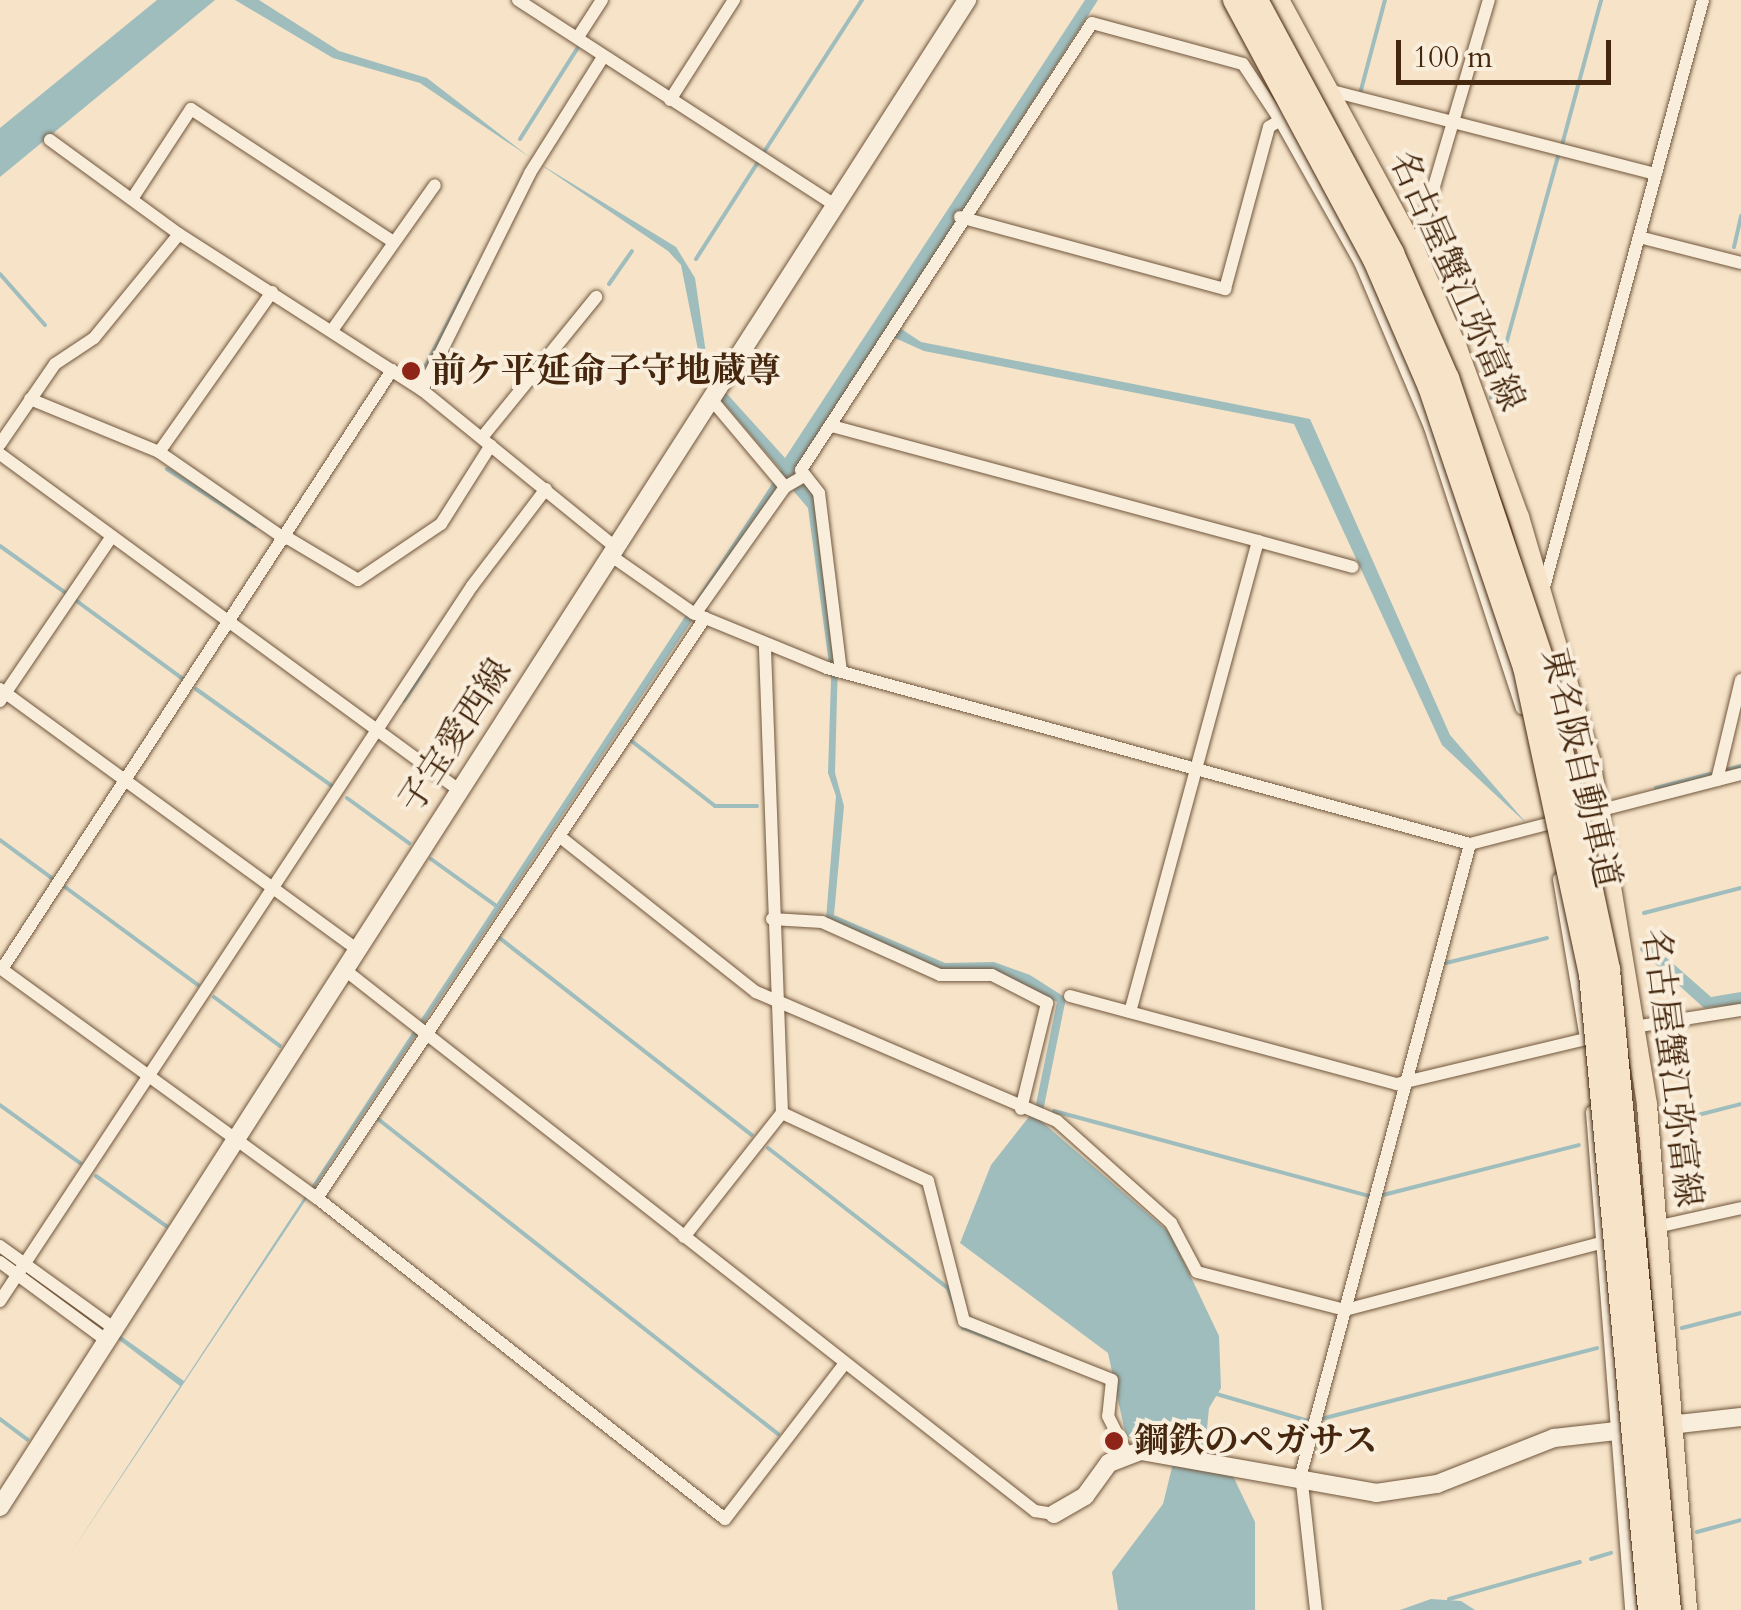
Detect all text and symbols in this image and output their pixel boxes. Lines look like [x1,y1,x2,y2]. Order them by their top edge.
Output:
scale bar [1401,20,1616,82]
text: 100 m [1413,37,1493,78]
street label: 名古屋蟹江弥富線 [1381,145,1533,417]
place label: 前ケ平延命子守地蔵尊 [431,350,781,392]
marker: 前ケ平延命子守地蔵尊 [400,360,422,382]
street label: 東名阪自動車道 [1533,644,1629,892]
street label: 子宝愛西線 [390,651,520,821]
street label: 名古屋蟹江弥富線 [1634,926,1710,1210]
place label: 鋼鉄のペガサス [1134,1420,1379,1462]
marker: 鋼鉄のペガサス [1103,1430,1125,1452]

